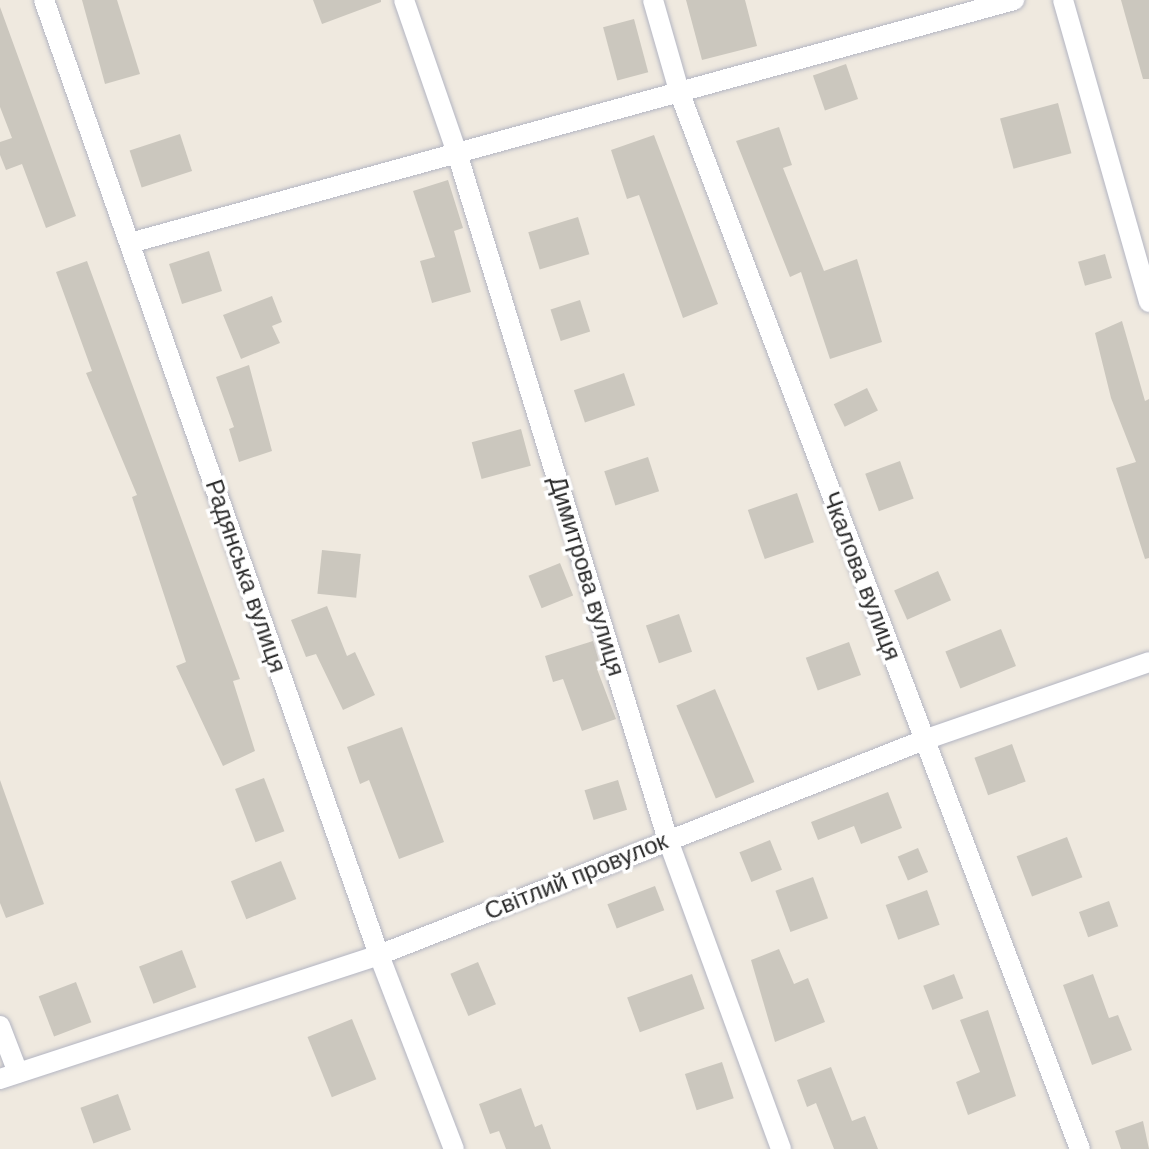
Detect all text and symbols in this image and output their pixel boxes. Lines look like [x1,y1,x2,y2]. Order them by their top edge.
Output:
street label: Димитрова вулиця [543,473,631,679]
street label: Радянська вулиця [199,476,293,676]
street label: Чкалова вулиця [817,488,907,664]
street label: Світлий провулок [480,826,672,926]

